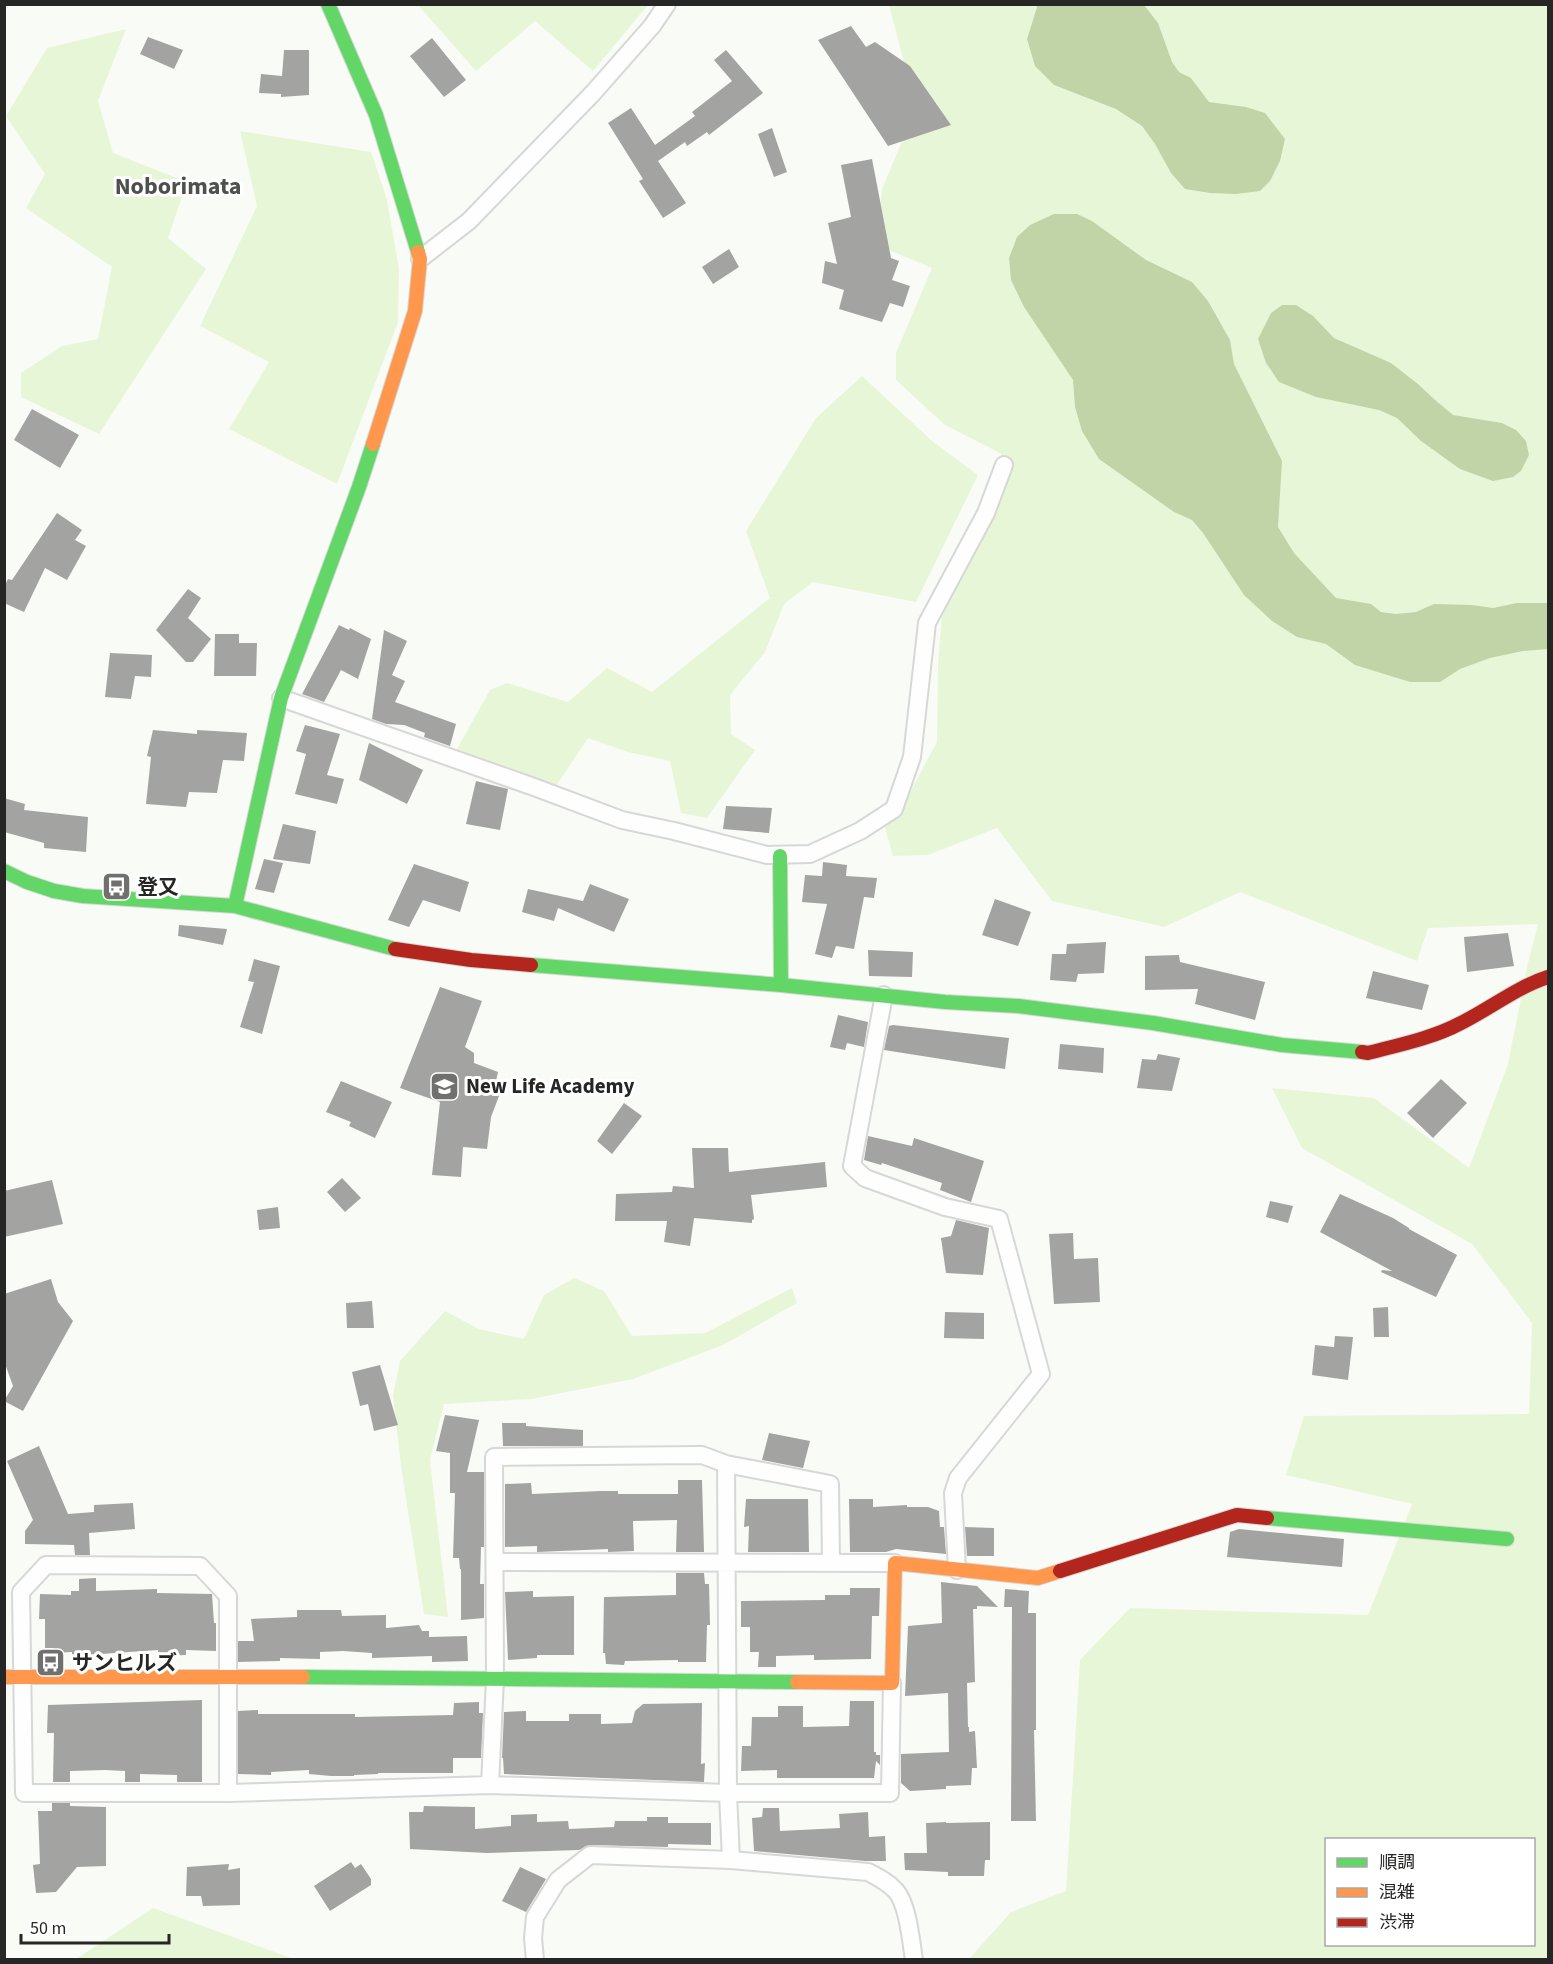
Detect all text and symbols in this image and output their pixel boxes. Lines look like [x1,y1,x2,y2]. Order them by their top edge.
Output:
district label: Noborimata [115,169,241,204]
bus stop icon: 登又 [100,871,132,903]
place label: 登又 [137,872,179,902]
school or university icon: New Life Academy [429,1070,461,1102]
place label: New Life Academy [466,1071,635,1101]
bus stop icon: サンヒルズ [35,1647,67,1679]
place label: サンヒルズ [72,1648,177,1678]
legend [1325,1838,1535,1946]
text: 順調 [1379,1850,1415,1875]
text: 混雑 [1379,1880,1415,1905]
scale bar [21,1907,170,1945]
text: 渋滞 [1379,1910,1415,1935]
text: 50 m [30,1916,66,1941]

